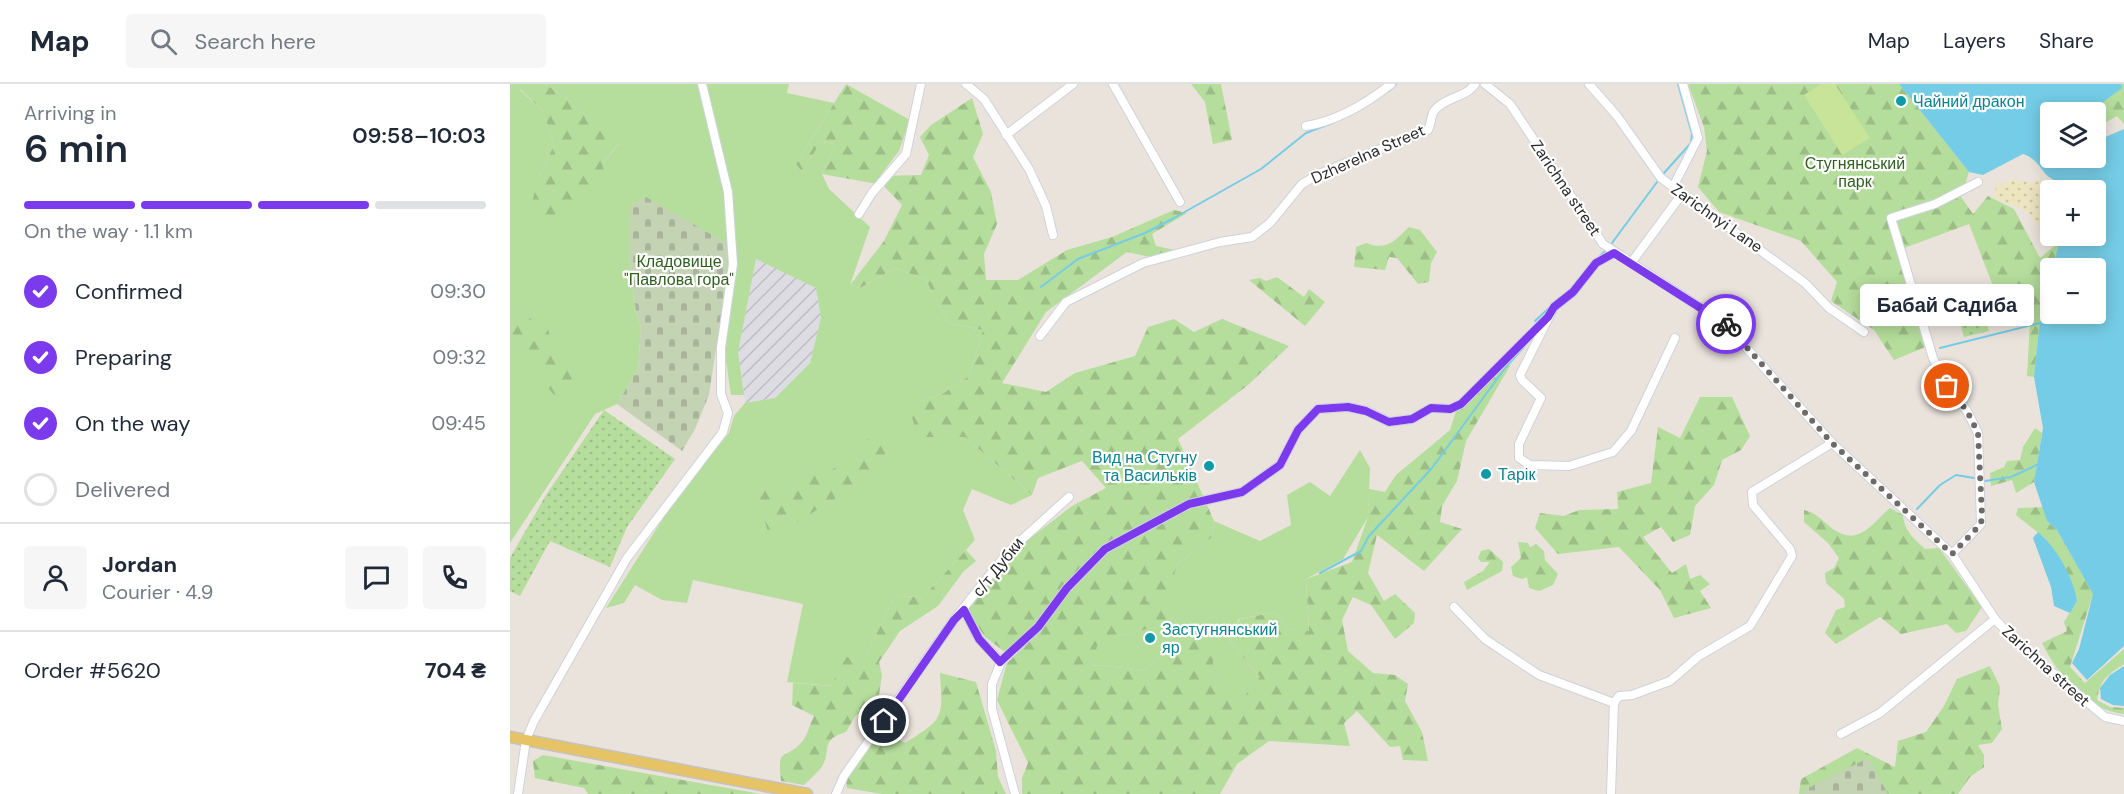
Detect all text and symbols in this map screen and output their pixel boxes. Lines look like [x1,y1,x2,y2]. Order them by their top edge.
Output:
search box [126,14,546,68]
text: Map [30,23,90,60]
icon: search [147,25,180,58]
text: Search here [195,27,316,56]
text: Map [1868,27,1910,55]
text: Layers [1943,27,2006,55]
text: Share [2039,27,2094,55]
place label: Чайний дракон [1913,91,2025,112]
marker: Чайний дракон [1894,94,1908,108]
text: Arriving in [24,100,116,126]
map controls [2040,102,2106,324]
button: layers [2040,102,2106,168]
street label: Dzherelna Street [1308,120,1428,188]
text: 09:58–10:03 [352,121,486,150]
text: 6 min [24,123,128,174]
street label: Zarichna street [1526,136,1606,240]
park label: Стугнянський парк [1805,153,1905,192]
street label: Zarichnyi Lane [1667,179,1767,257]
button: + [2040,180,2106,246]
text: On the way · 1.1 km [24,218,193,244]
park label: Кладовище "Павлова гора" [624,251,734,290]
button: − [2040,258,2106,324]
icon: check [24,275,57,308]
text: Confirmed [75,277,183,306]
text: 09:30 [430,278,486,304]
callout: Бабай Садиба [1860,284,2034,326]
text: Бабай Садиба [1877,292,2017,318]
courier [1696,294,1756,354]
icon: bike [1710,308,1743,341]
icon: check [24,341,57,374]
text: Preparing [75,343,172,372]
text: 09:32 [432,344,486,370]
pin [1921,360,1972,411]
icon: bag [1930,369,1963,402]
icon: check [24,407,57,440]
text: On the way [75,409,190,438]
text: 09:45 [431,410,486,436]
place label: Вид на Стугну та Васильків [1092,447,1197,486]
marker: Вид на Стугну та Васильків [1202,459,1216,473]
place label: Тарік [1498,464,1536,485]
marker: Тарік [1479,467,1493,481]
text: Delivered [75,475,170,504]
street label: с/т Дубки [968,533,1028,601]
button: person [24,546,87,609]
button: chat [345,546,408,609]
button: phone [423,546,486,609]
text: Jordan [102,550,177,579]
text: Courier · 4.9 [102,579,213,605]
place label: Застугнянський яр [1162,619,1277,658]
street label: Zarichna street [1998,621,2094,711]
marker: Застугнянський яр [1143,631,1157,645]
text: Order #5620 [24,656,161,685]
text: 704 ₴ [425,656,486,685]
pin [858,695,909,746]
icon: home [867,704,900,737]

